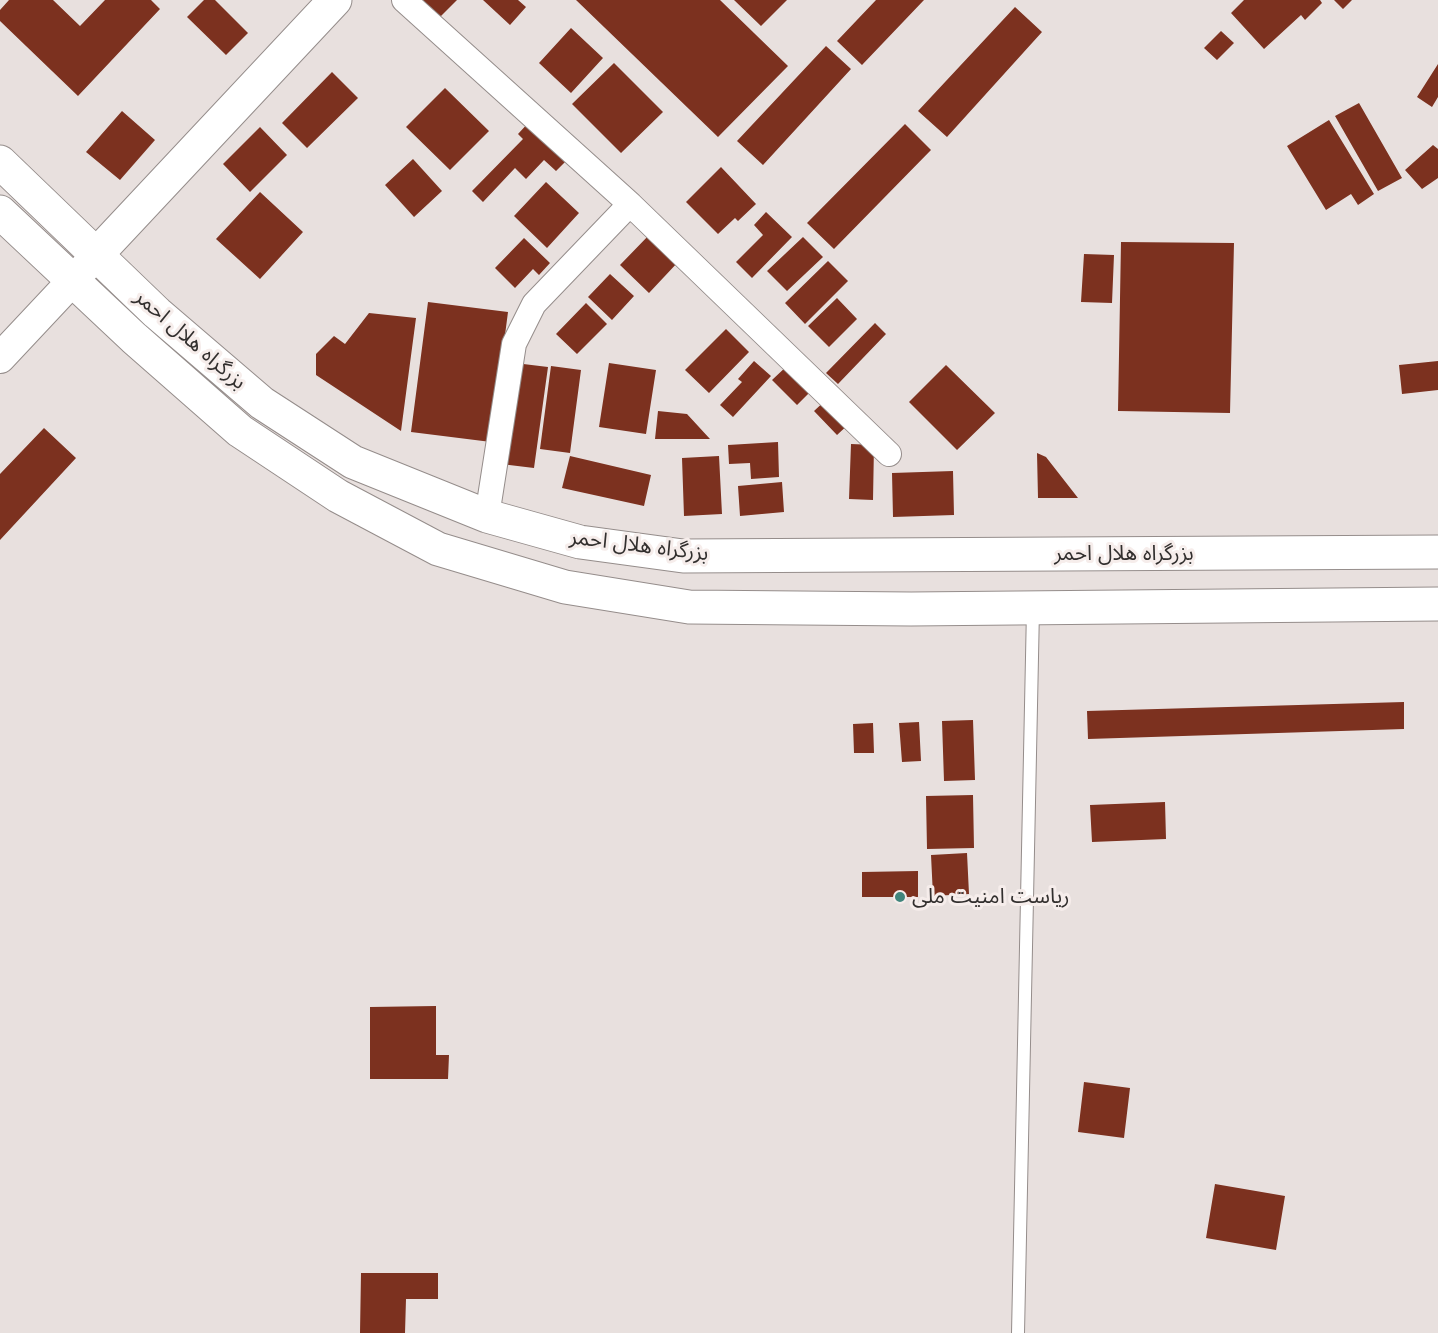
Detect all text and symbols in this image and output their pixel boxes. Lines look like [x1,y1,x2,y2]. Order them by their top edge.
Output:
street label: بزرگراه هلال احمر [129,285,251,395]
street label: بزرگراه هلال احمر [568,525,710,567]
street label: بزرگراه هلال احمر [1054,541,1194,567]
place label: ریاست امنیت ملی [912,884,1069,910]
marker: ریاست امنیت ملی [893,890,907,904]

